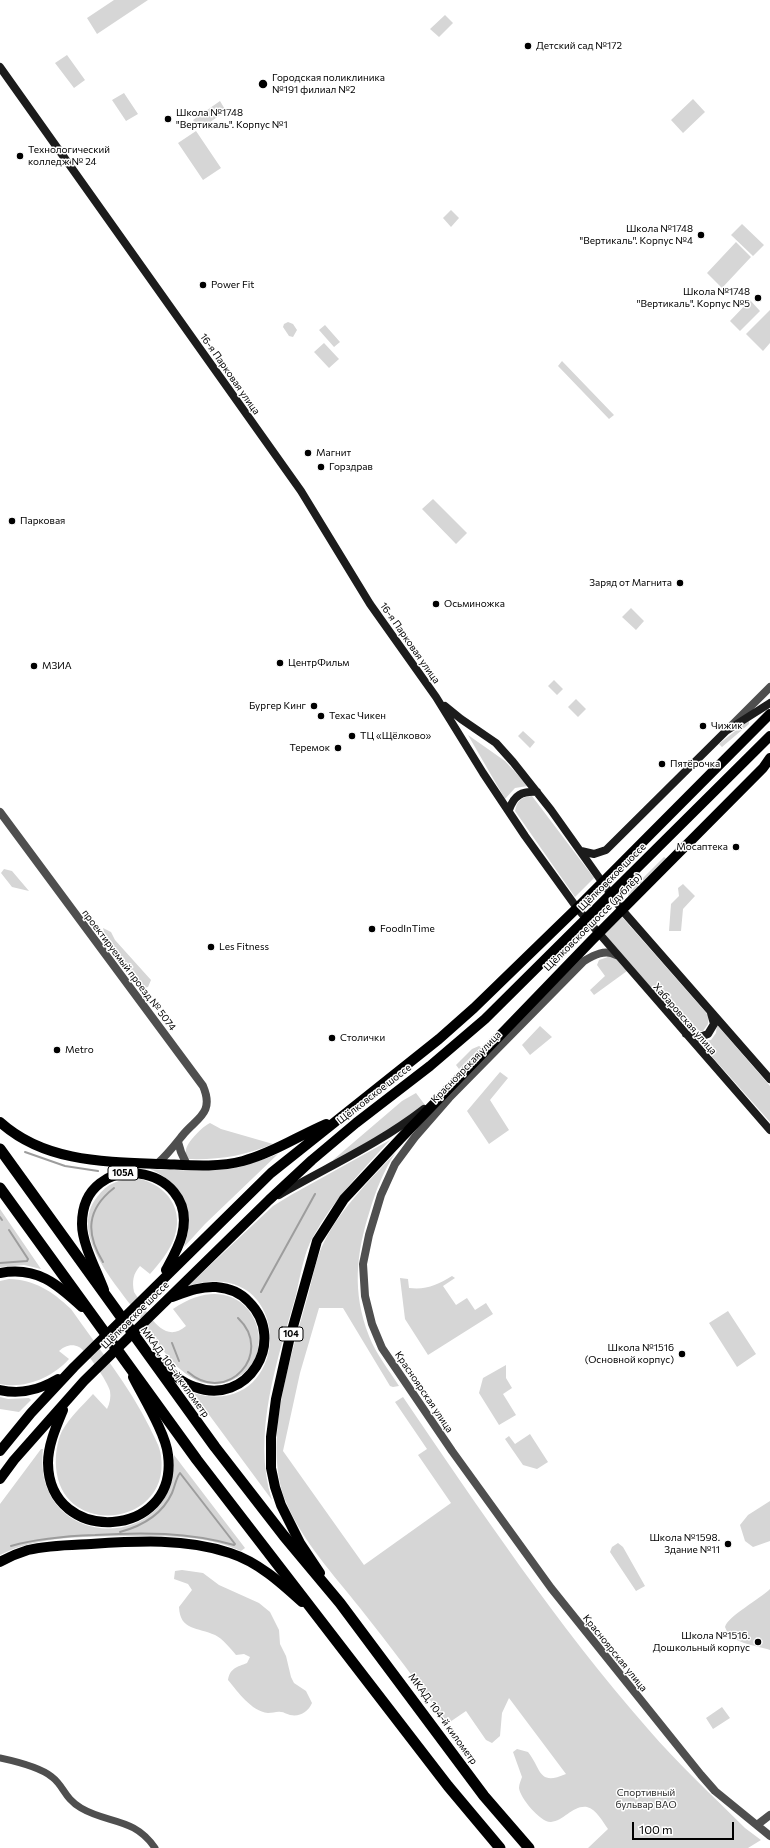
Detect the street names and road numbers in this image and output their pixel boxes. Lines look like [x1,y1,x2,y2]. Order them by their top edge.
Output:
street label: 16-я Парковая улица [197,331,263,417]
street label: 16-я Парковая улица [377,600,443,686]
street label: Щёлковское шоссе [576,841,648,913]
street label: Щёлковское шоссе (дублёр) [541,870,645,974]
street label: проектируемый проезд № 5074 [80,907,178,1033]
street label: Хабаровская улица [651,981,719,1057]
street label: Красноярская улица [429,1028,503,1106]
street label: Щёлковское шоссе [335,1061,413,1127]
road number: 105A [108,1166,138,1180]
street label: Щёлковское шоссе [99,1279,171,1351]
street label: МКАД, 105-й километр [138,1324,212,1420]
road number: 104 [279,1327,303,1341]
street label: Красноярская улица [392,1349,456,1435]
street label: Красноярская улица [580,1612,650,1694]
street label: МКАД, 104-й километр [406,1671,480,1767]

